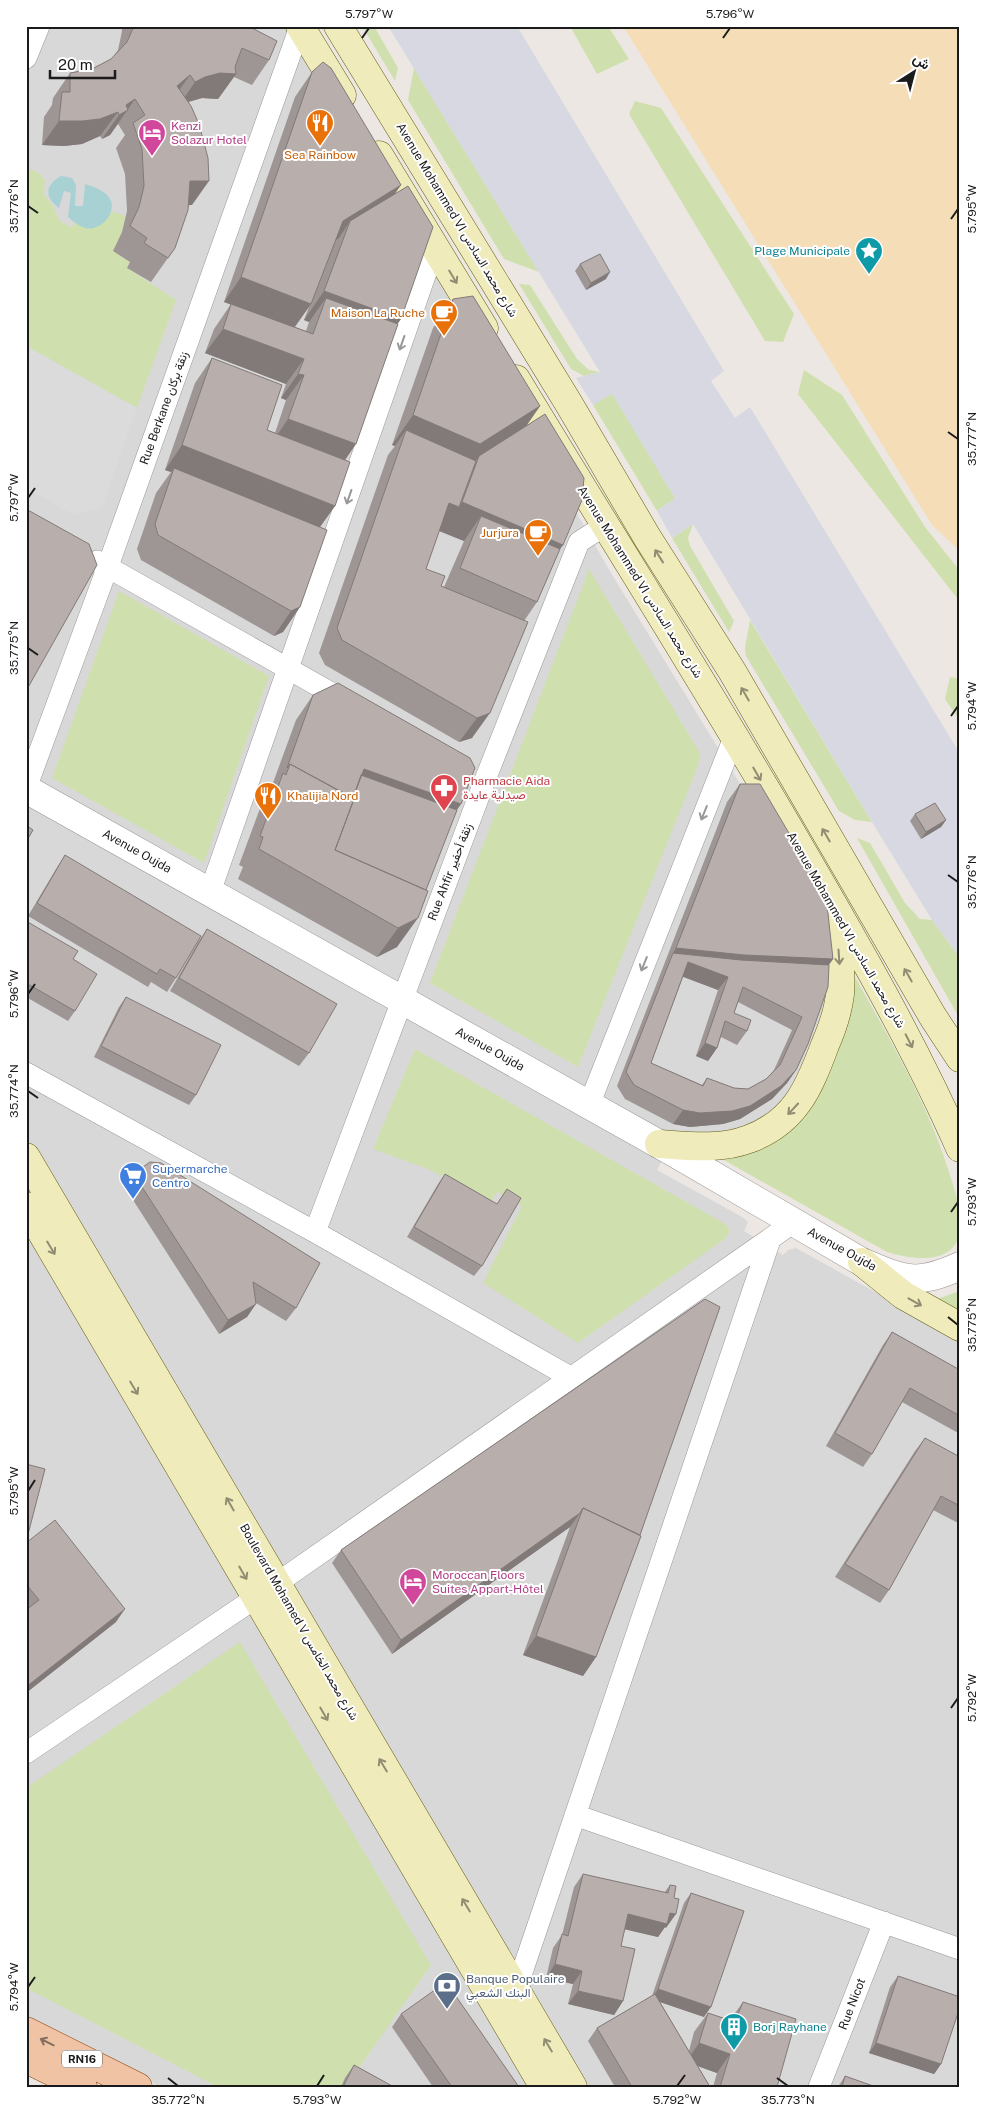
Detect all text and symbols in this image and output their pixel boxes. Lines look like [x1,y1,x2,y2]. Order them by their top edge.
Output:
text: 5.797°W [345,7,394,21]
text: 5.796°W [706,7,755,21]
scale bar [50,48,115,80]
north arrow [888,48,938,98]
text: ش [910,50,933,74]
text: 20 m [58,56,93,73]
restaurant icon: Sea Rainbow [305,108,335,147]
hotel icon: Kenzi Solazur Hotel [137,118,167,157]
place label: Kenzi Solazur Hotel [171,119,247,147]
street label: Avenue Mohammed VI شارع محمد السادس [392,120,521,321]
place label: Sea Rainbow [284,148,357,162]
text: 35.776°N [7,179,21,233]
text: 5.795°W [965,184,979,233]
place icon: Plage Municipale [854,236,884,275]
place label: Plage Municipale [754,244,850,258]
one-way arrow [449,269,459,283]
cafe icon: Maison La Ruche [429,298,459,337]
place label: Maison La Ruche [331,306,425,320]
one-way arrow [397,335,406,350]
street label: Rue Berkane زنقة بركان [137,349,192,467]
text: 35.777°N [965,412,979,466]
text: 5.797°W [7,473,21,522]
street label: Avenue Mohammed VI شارع محمد السادس [573,483,705,682]
one-way arrow [344,488,353,504]
cafe icon: Jurjura [523,518,553,557]
place label: Jurjura [481,526,519,540]
one-way arrow [654,550,664,564]
text: 35.775°N [7,621,21,675]
text: 5.794°W [965,681,979,730]
one-way arrow [740,687,750,702]
one-way arrow [752,766,762,781]
pharmacy icon: Pharmacie Aida صيدلية عايدة [429,773,459,812]
place label: Pharmacie Aida صيدلية عايدة [463,774,550,802]
restaurant icon: Khalijia Nord [253,781,283,820]
place label: Khalijia Nord [287,789,359,803]
one-way arrow [699,805,708,820]
street label: Rue Ahfir زنقة أحفير [425,821,476,923]
street label: Avenue Oujda [100,826,174,876]
one-way arrow [821,828,831,842]
street label: Avenue Mohammed VI شارع محمد السادس [782,830,908,1031]
text: 35.776°N [965,855,979,909]
one-way arrow [834,948,843,964]
one-way arrow [639,956,648,972]
one-way arrow [903,968,913,983]
text: 5.796°W [7,969,21,1018]
street label: Avenue Oujda [453,1024,527,1074]
one-way arrow [905,1033,914,1048]
text: 35.774°N [7,1064,21,1118]
one-way arrow [787,1102,799,1115]
supermarket icon: Supermarche Centro [118,1161,148,1200]
place label: Supermarche Centro [152,1162,228,1190]
text: 5.793°W [965,1177,979,1226]
street label: Avenue Oujda [805,1224,879,1274]
one-way arrow [47,1241,57,1255]
one-way arrow [907,1297,921,1307]
text: 35.775°N [965,1298,979,1352]
one-way arrow [130,1380,139,1395]
text: 5.795°W [7,1466,21,1515]
one-way arrow [224,1498,234,1512]
street label: Boulevard Mohamed V شارع محمد الخامس [235,1521,361,1724]
one-way arrow [239,1566,249,1580]
hotel icon: Moroccan Floors Suites Appart-Hôtel [398,1567,428,1606]
place label: Moroccan Floors Suites Appart-Hôtel [432,1568,544,1596]
text: 5.792°W [965,1673,979,1722]
one-way arrow [320,1706,330,1721]
one-way arrow [378,1758,388,1772]
one-way arrow [460,1898,470,1912]
text: 5.794°W [7,1962,21,2011]
bank icon: Banque Populaire البنك الشعبي [432,1971,462,2010]
place label: Banque Populaire البنك الشعبي [466,1972,565,2003]
street label: Rue Nicot [836,1976,868,2032]
building icon: Borj Rayhane [719,2012,749,2051]
place label: Borj Rayhane [753,2020,827,2034]
one-way arrow [40,2037,55,2046]
one-way arrow [543,2038,553,2052]
road number: RN16 [62,2050,102,2068]
text: 35.772°N [151,2093,205,2107]
text: 5.793°W [293,2093,342,2107]
text: 5.792°W [653,2093,702,2107]
text: 35.773°N [761,2093,815,2107]

